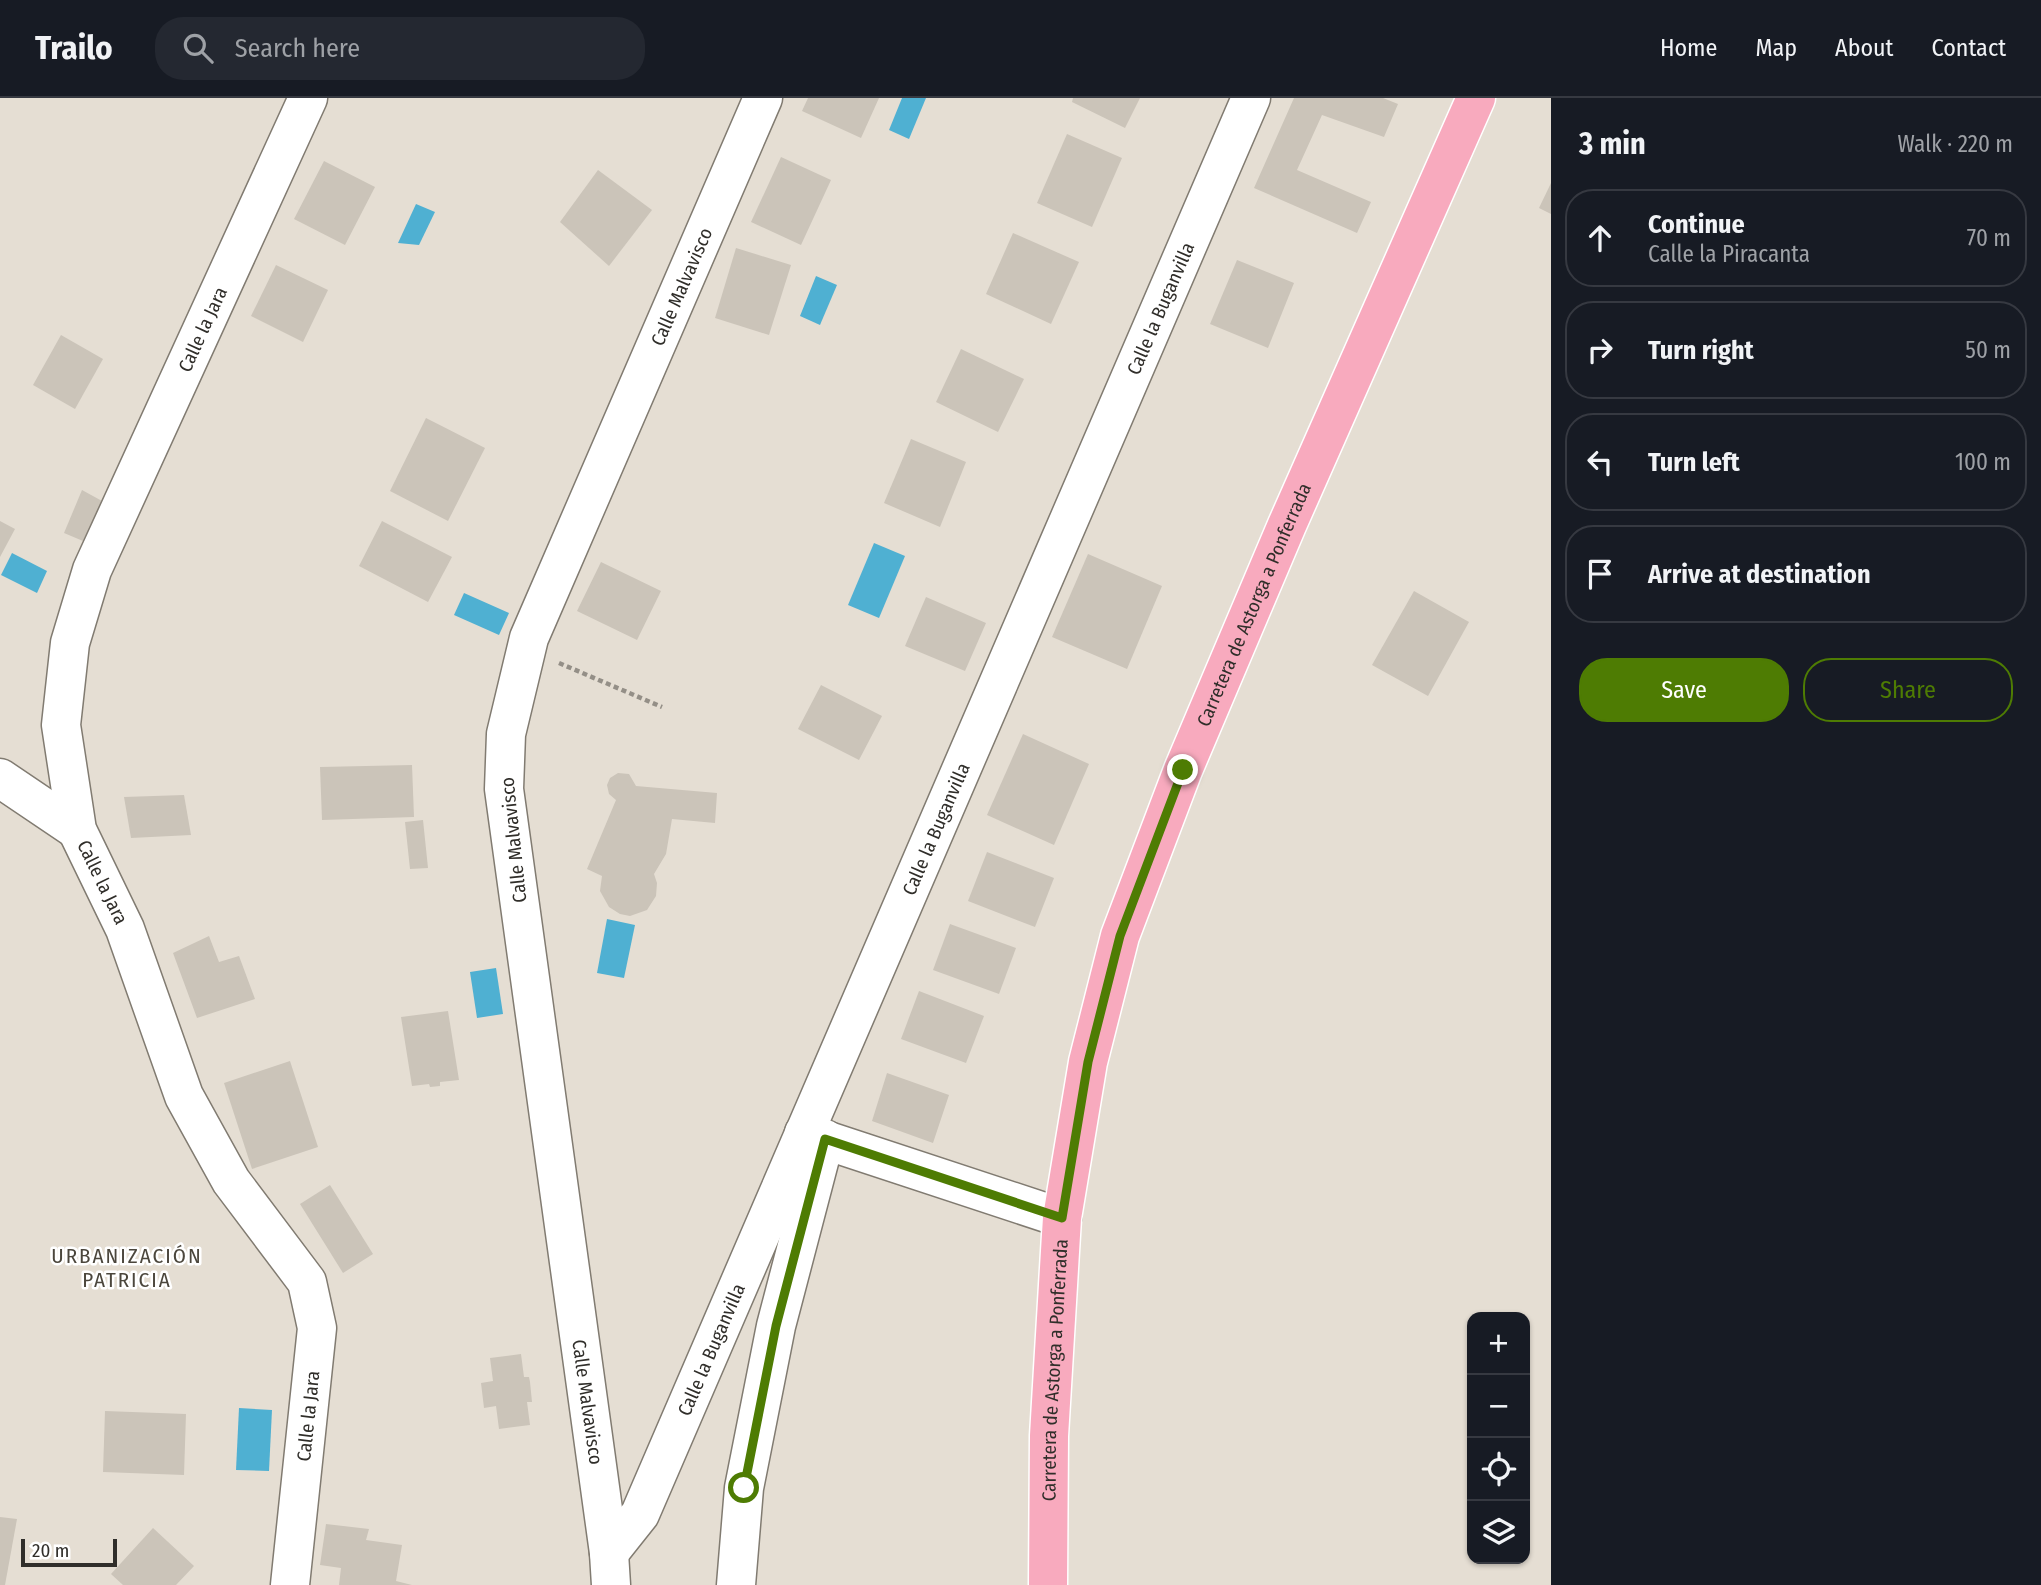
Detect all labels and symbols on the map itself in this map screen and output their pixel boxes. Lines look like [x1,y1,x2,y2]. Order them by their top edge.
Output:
street label: Calle Malvavisco [646,224,717,349]
street label: Calle la Buganvilla [1122,239,1199,378]
street label: Calle la Jara [173,283,232,375]
street label: Carretera de Astorga a Ponferrada [1192,479,1316,730]
route end [1167,754,1198,785]
street label: Calle la Buganvilla [897,759,975,899]
street label: Calle Malvavisco [495,776,532,904]
street label: Calle la Jara [72,836,133,928]
street label: Carretera de Astorga a Ponferrada [1038,1238,1073,1501]
district label: URBANIZACIÓN PATRICIA [51,1243,203,1293]
street label: Calle la Buganvilla [673,1280,750,1419]
street label: Calle Malvavisco [567,1338,608,1466]
street label: Calle la Jara [292,1370,324,1462]
route start [728,1472,759,1503]
scale bar [21,1536,117,1568]

